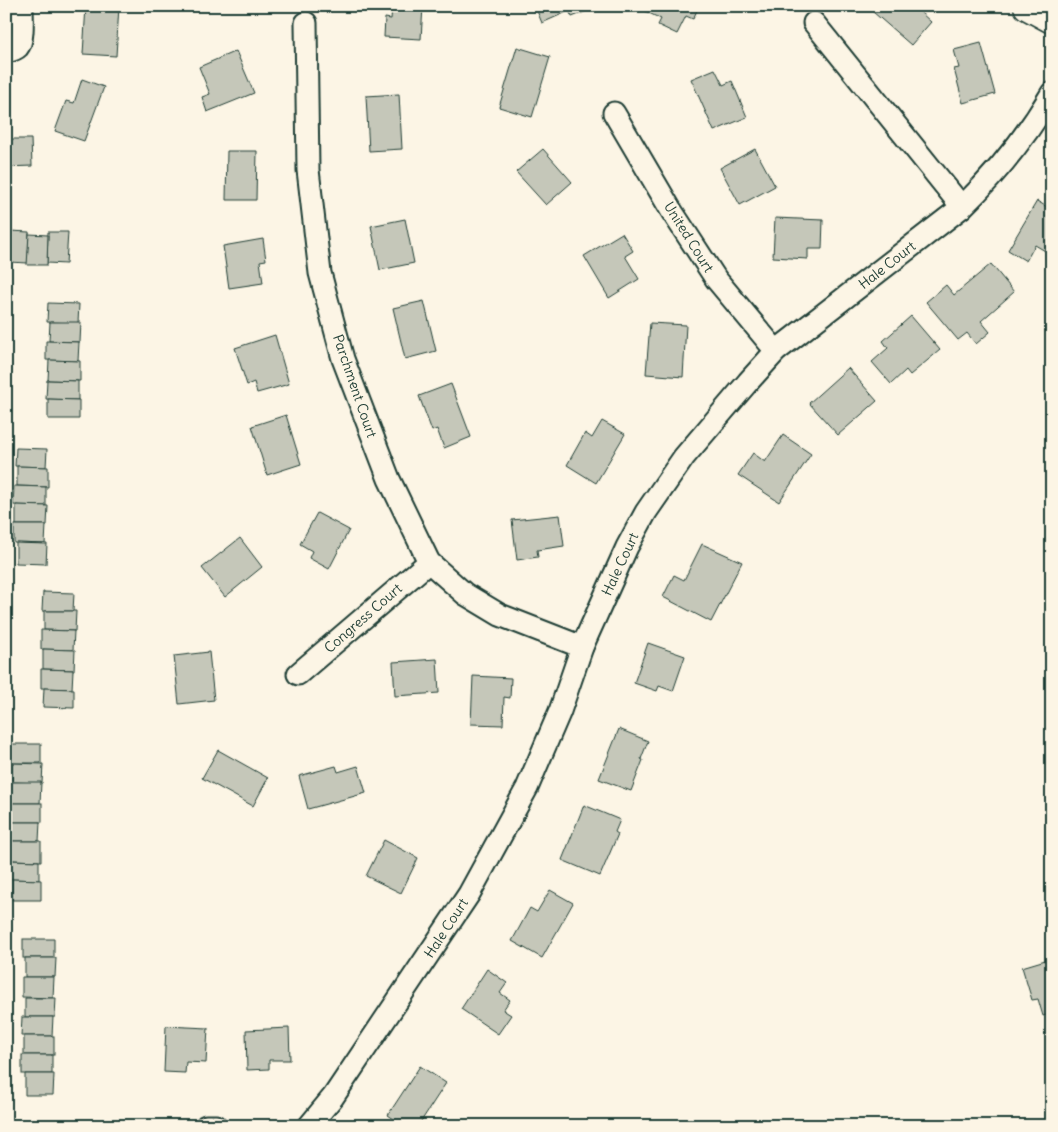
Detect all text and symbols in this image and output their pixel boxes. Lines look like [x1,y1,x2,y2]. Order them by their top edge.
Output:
street label: United Court [660,198,718,276]
street label: Hale Court [855,237,919,293]
street label: Parchment Court [329,332,381,440]
street label: Hale Court [598,529,643,598]
street label: Congress Court [320,579,406,657]
street label: Hale Court [420,895,472,961]

